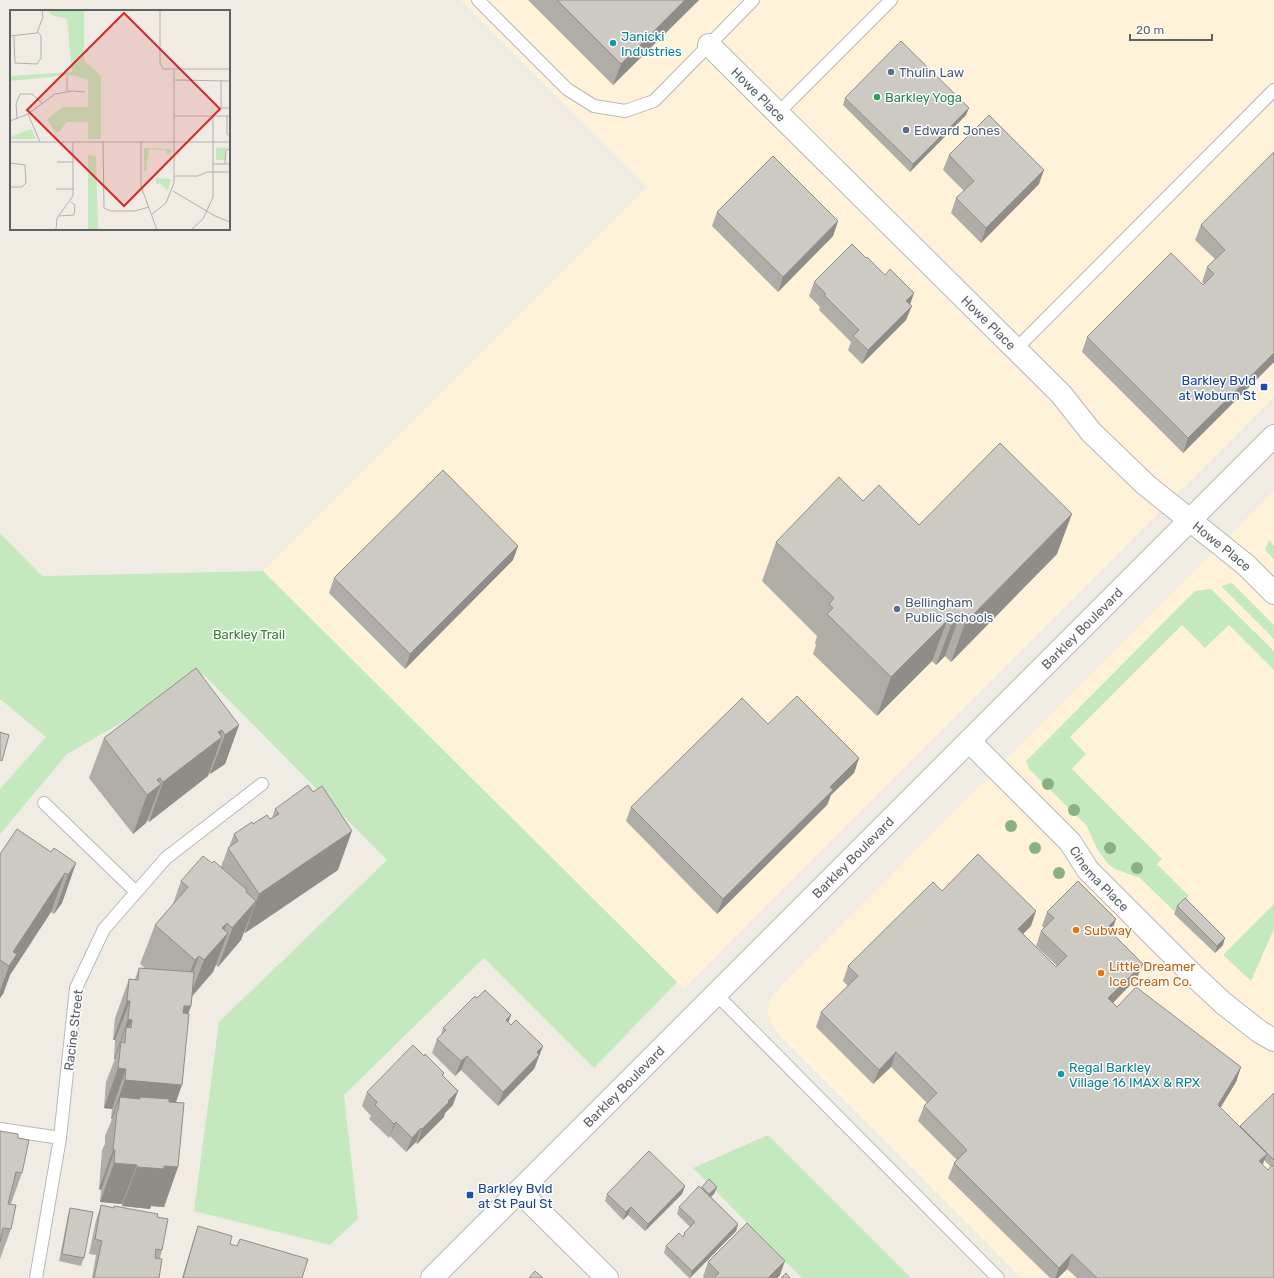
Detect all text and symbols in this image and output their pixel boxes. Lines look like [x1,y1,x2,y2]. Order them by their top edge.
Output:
inset map [10,10,230,230]
scale bar [1130,16,1212,42]
text: 20 m [1136,23,1164,37]
place label: Janicki Industries [621,29,682,59]
marker: Janicki Industries [608,38,618,48]
street label: Howe Place [728,64,789,125]
place label: Thulin Law [899,65,964,80]
marker: Thulin Law [886,67,896,77]
place label: Barkley Yoga [885,90,962,106]
marker: Barkley Yoga [872,92,882,102]
place label: Edward Jones [914,123,1001,138]
marker: Edward Jones [901,125,911,135]
street label: Howe Place [958,293,1019,353]
place label: Barkley Bvld at Woburn St [1178,373,1256,403]
marker: Barkley Bvld at Woburn St [1259,382,1269,392]
street label: Howe Place [1190,518,1254,574]
street label: Barkley Boulevard [1038,585,1126,672]
place label: Bellingham Public Schools [905,595,994,625]
marker: Bellingham Public Schools [892,604,902,614]
park label: Barkley Trail [213,627,285,642]
street label: Barkley Boulevard [809,814,897,901]
street label: Cinema Place [1067,843,1132,915]
place label: Subway [1084,923,1132,938]
marker: Subway [1071,925,1081,935]
place label: Little Dreamer Ice Cream Co. [1109,959,1195,989]
marker: Little Dreamer Ice Cream Co. [1096,968,1106,978]
street label: Racine Street [61,988,86,1072]
street label: Barkley Boulevard [580,1043,668,1130]
place label: Regal Barkley Village 16 IMAX & RPX [1069,1060,1200,1091]
marker: Regal Barkley Village 16 IMAX & RPX [1056,1069,1066,1079]
place label: Barkley Bvld at St Paul St [478,1181,553,1211]
marker: Barkley Bvld at St Paul St [465,1190,475,1200]

